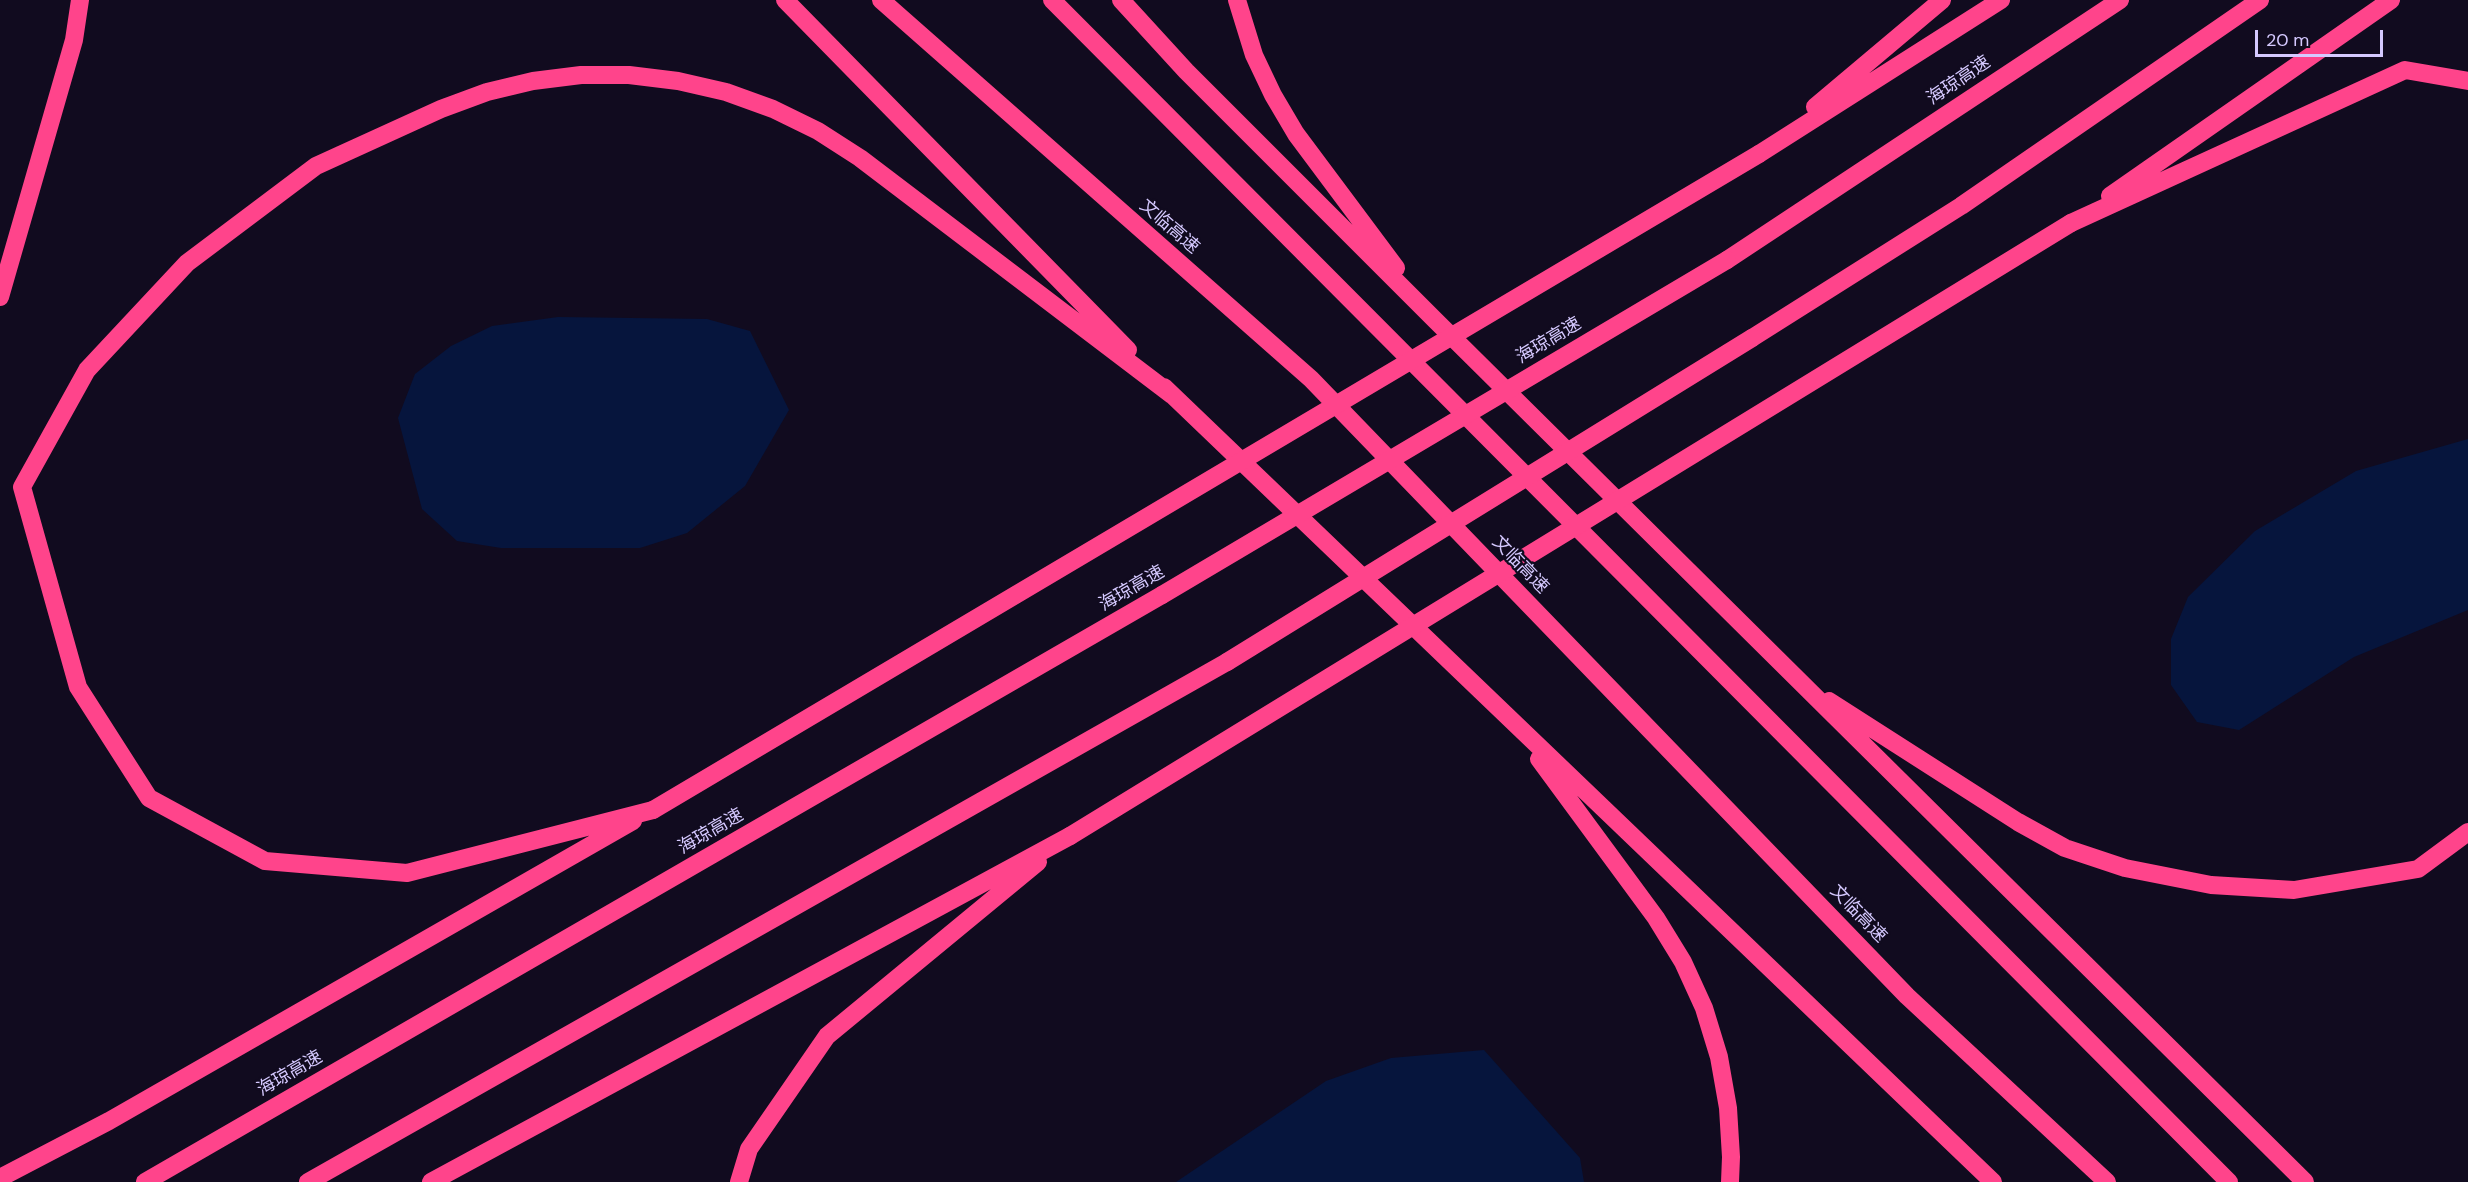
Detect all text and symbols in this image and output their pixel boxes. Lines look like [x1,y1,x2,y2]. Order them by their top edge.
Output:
scale bar [2258,18,2386,56]
text: 20 m [2266,28,2309,52]
street label: 海琼高速 [1923,52,1995,110]
street label: 文临高速 [1135,195,1203,259]
street label: 海琼高速 [1513,313,1585,369]
street label: 文临高速 [1487,532,1553,598]
street label: 海琼高速 [1095,562,1169,616]
street label: 海琼高速 [674,805,748,859]
street label: 文临高速 [1825,881,1891,947]
street label: 海琼高速 [253,1047,327,1101]

